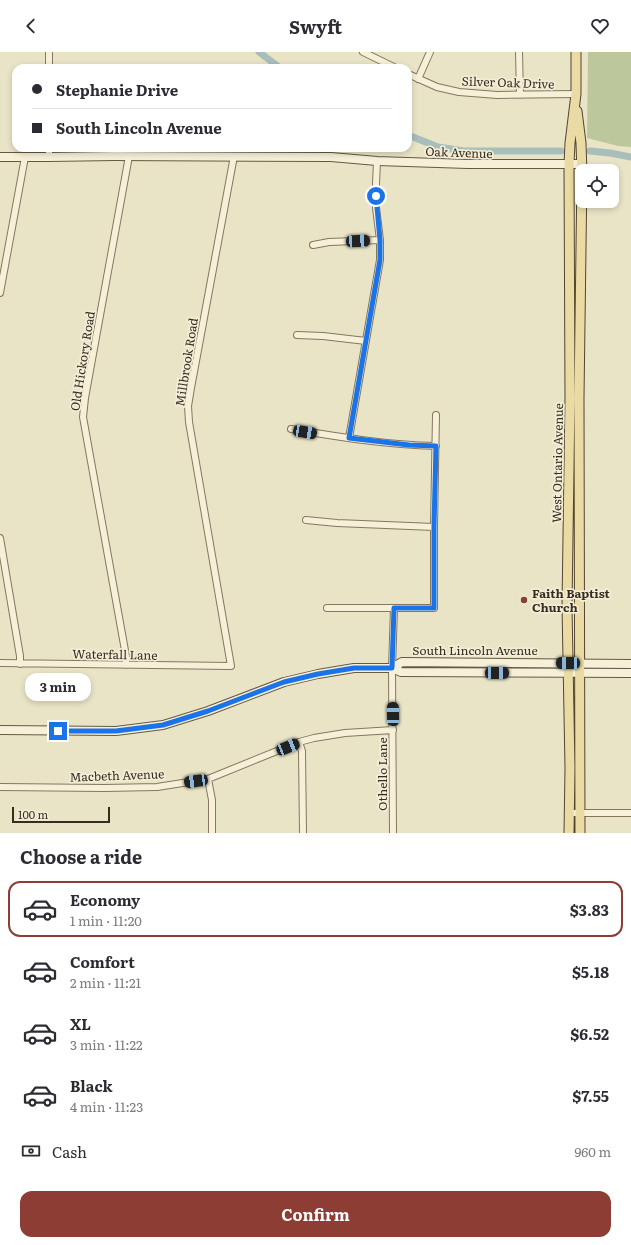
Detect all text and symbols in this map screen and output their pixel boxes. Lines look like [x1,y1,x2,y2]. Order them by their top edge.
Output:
text: Swyft [289,13,342,40]
icon: back [20,15,42,37]
icon: heart [589,15,611,37]
street label: Silver Oak Drive [461,71,555,93]
text: Stephanie Drive [56,78,178,101]
text: South Lincoln Avenue [56,116,222,139]
street label: Oak Avenue [425,142,493,162]
map controls [575,164,619,208]
button: locate [575,164,619,208]
route start [367,187,385,205]
car [346,234,370,248]
street label: Old Hickory Road [65,309,99,412]
street label: Millbrook Road [170,316,202,408]
street label: West Ontario Avenue [547,403,567,523]
car [292,424,318,440]
place label: Faith Baptist Church [532,584,611,616]
marker: Faith Baptist Church [519,595,529,605]
street label: South Lincoln Avenue [412,641,538,659]
street label: Waterfall Lane [72,644,158,664]
car [556,657,580,669]
car [485,667,509,679]
callout: 3 min [25,673,91,701]
text: 3 min [40,677,76,696]
car [387,702,399,726]
route end [49,722,67,740]
car [275,737,301,757]
street label: Othello Lane [373,737,391,811]
street label: Macbeth Avenue [69,764,165,786]
car [183,773,209,789]
scale bar [12,805,110,824]
text: 100 m [18,806,48,822]
text: Choose a ride [20,843,142,870]
text: Economy [70,888,140,911]
icon: car [22,891,58,927]
text: $3.83 [570,898,609,921]
text: 1 min · 11:20 [70,911,142,930]
text: Comfort [70,950,135,973]
icon: car [22,953,58,989]
text: $5.18 [572,960,609,983]
text: 2 min · 11:21 [70,973,141,992]
text: XL [70,1012,91,1035]
icon: car [22,1015,58,1051]
text: $6.52 [570,1022,609,1045]
text: 3 min · 11:22 [70,1035,143,1054]
text: Black [70,1074,113,1097]
icon: car [22,1077,58,1113]
text: $7.55 [572,1084,609,1107]
text: 4 min · 11:23 [70,1097,143,1116]
icon: cash [20,1140,42,1162]
text: Cash [52,1140,87,1163]
text: 960 m [574,1142,611,1161]
button: Confirm [20,1191,611,1237]

